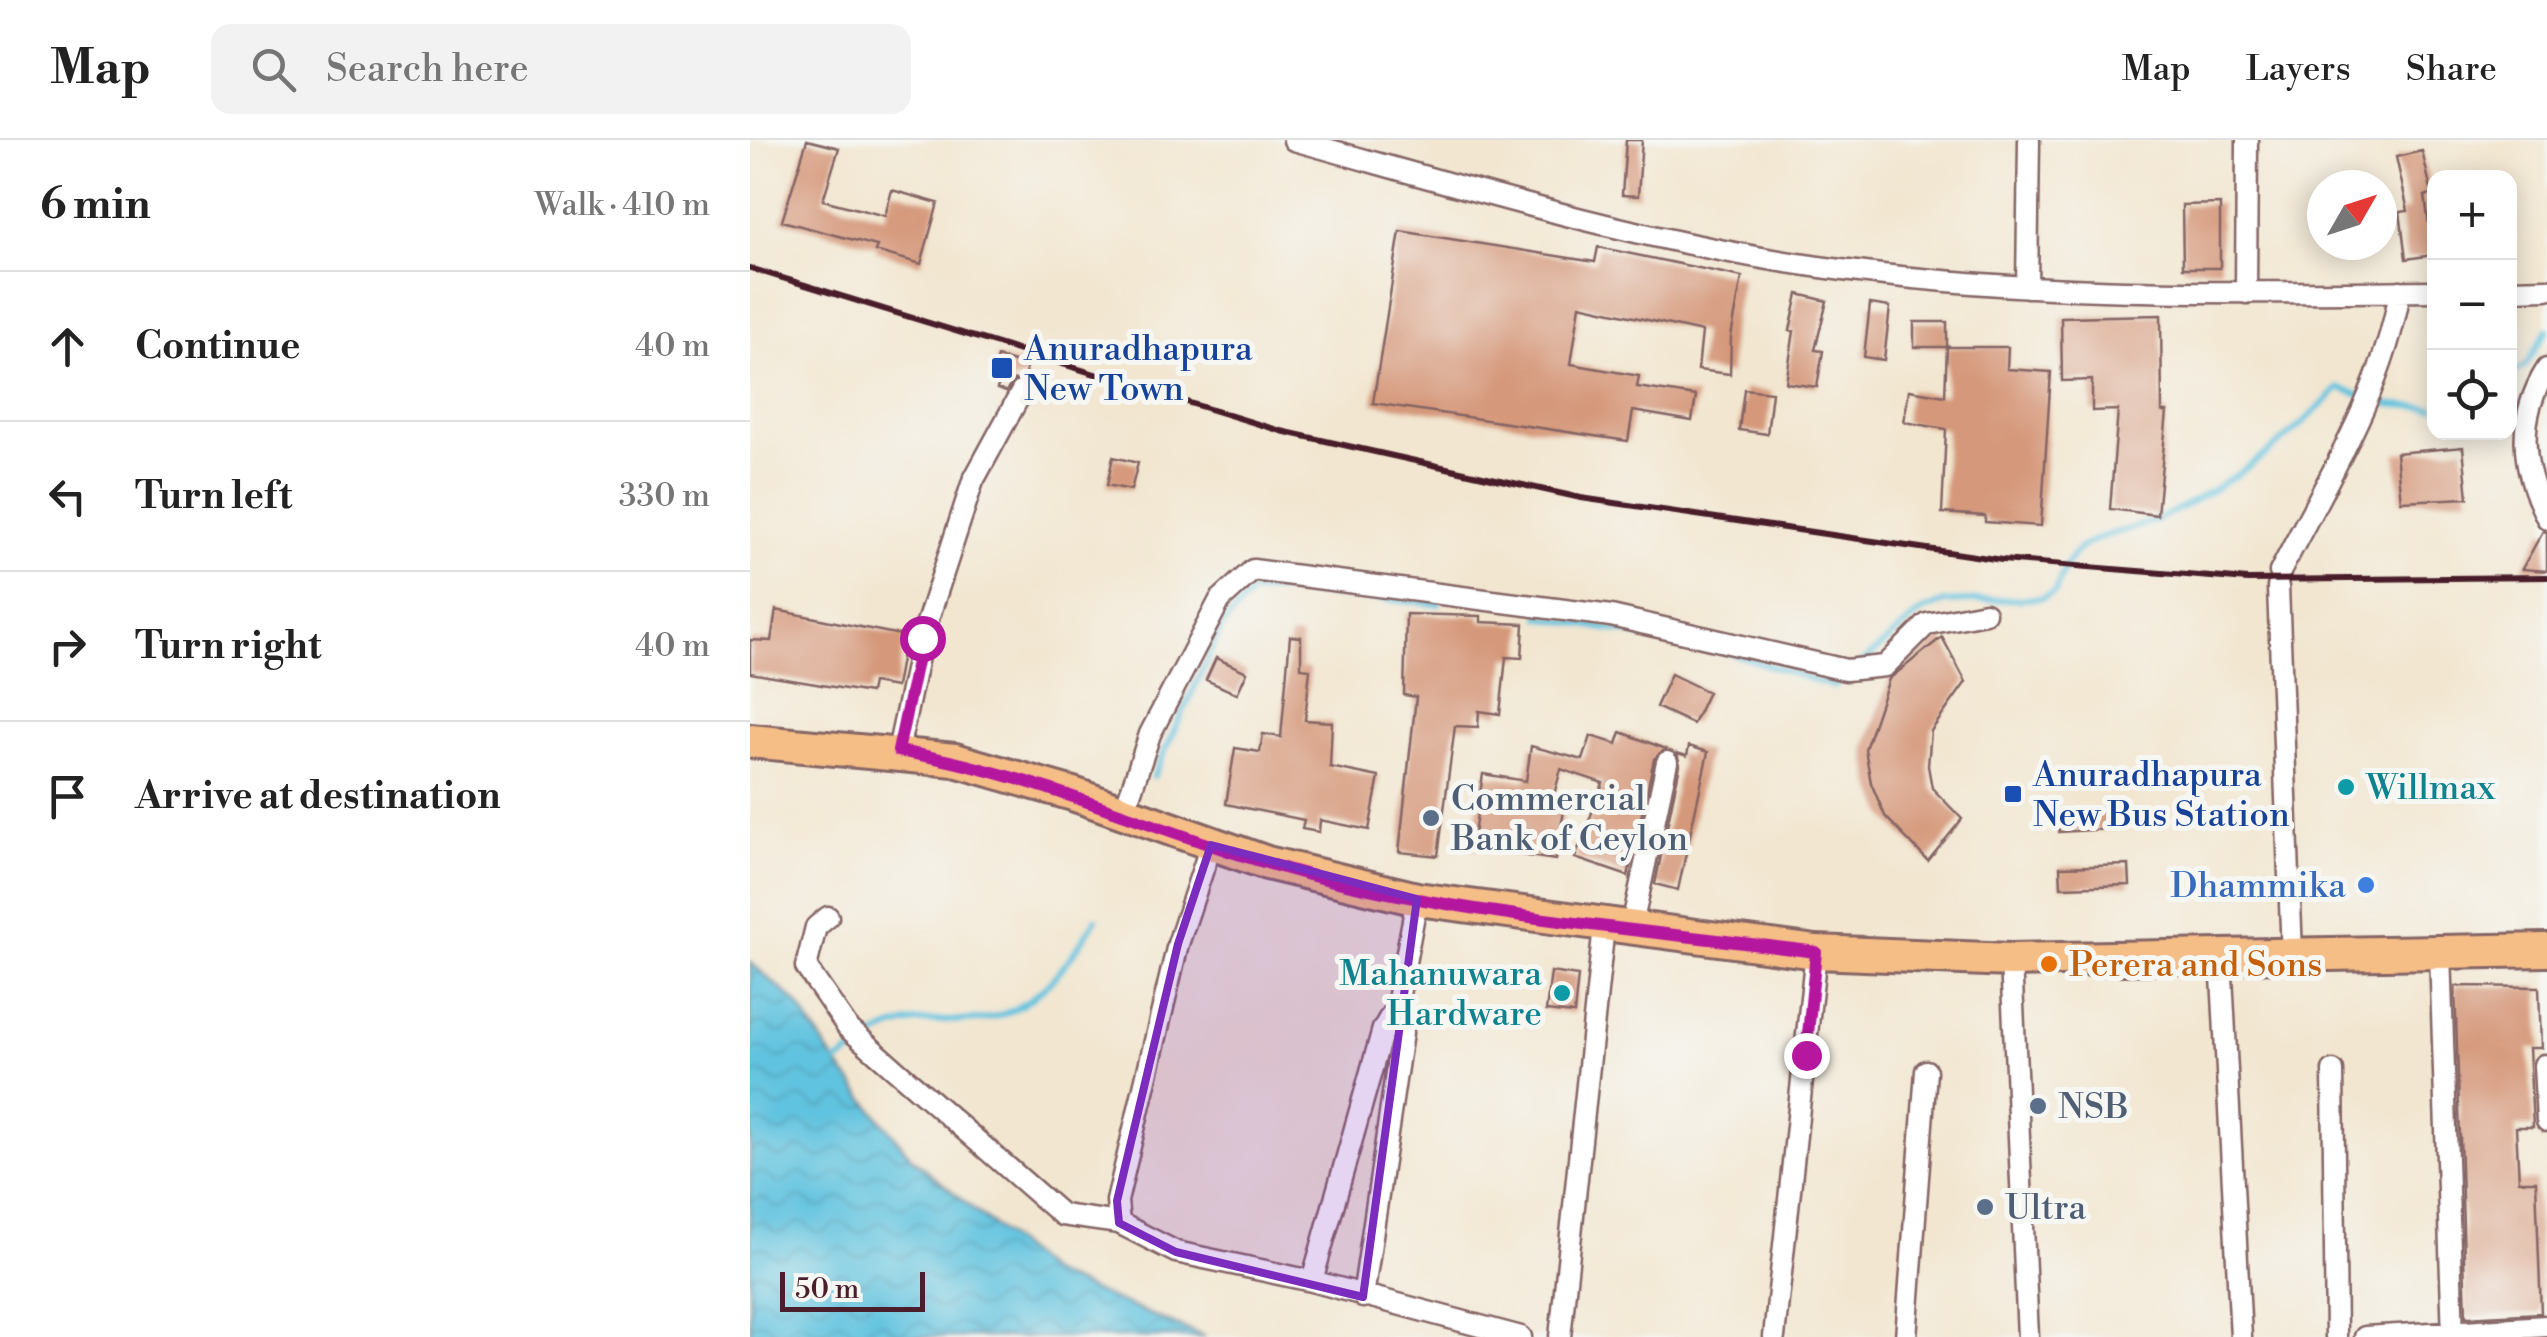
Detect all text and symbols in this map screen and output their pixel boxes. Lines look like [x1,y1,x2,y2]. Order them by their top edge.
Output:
search box [211,24,911,114]
text: Map [50,39,151,99]
icon: search [246,42,301,97]
text: Search here [326,46,529,93]
text: Map [2122,48,2191,91]
text: Layers [2246,48,2351,91]
text: Share [2406,48,2497,91]
north arrow [2307,170,2397,260]
map controls [2427,170,2517,440]
button: + [2427,170,2517,260]
text: 6 min [40,179,151,232]
text: Walk · 410 m [535,185,710,225]
button: − [2427,260,2517,350]
icon: ahead [40,319,95,374]
text: Continue [135,323,300,370]
text: 40 m [635,326,710,366]
place label: Anuradhapura New Town [1023,328,1253,411]
button: locate [2427,350,2517,440]
marker: Anuradhapura New Town [989,355,1015,381]
icon: left [40,469,95,524]
text: Turn left [135,473,292,520]
text: 330 m [619,476,710,516]
route start [900,616,946,662]
icon: right [40,619,95,674]
text: Turn right [135,623,321,670]
text: 40 m [635,626,710,666]
place label: Anuradhapura New Bus Station [2032,754,2290,837]
place label: Willmax [2365,767,2496,810]
icon: arrive [40,769,95,824]
text: Arrive at destination [135,773,501,820]
marker: Willmax [2335,776,2357,798]
place label: Commercial Bank of Ceylon [1450,778,1688,861]
marker: Anuradhapura New Bus Station [2002,783,2024,805]
marker: Commercial Bank of Ceylon [1420,807,1442,829]
place label: Dhammika [2170,865,2346,908]
marker: Dhammika [2355,874,2377,896]
place label: Perera and Sons [2069,944,2322,987]
place label: Mahanuwara Hardware [1339,953,1542,1036]
marker: Perera and Sons [2038,953,2060,975]
marker: Mahanuwara Hardware [1551,982,1573,1004]
route end [1784,1033,1830,1079]
place label: NSB [2058,1086,2129,1129]
marker: NSB [2027,1095,2049,1117]
place label: Ultra [2005,1187,2087,1230]
marker: Ultra [1974,1196,1996,1218]
scale bar [780,1267,925,1312]
text: 50 m [795,1272,859,1307]

